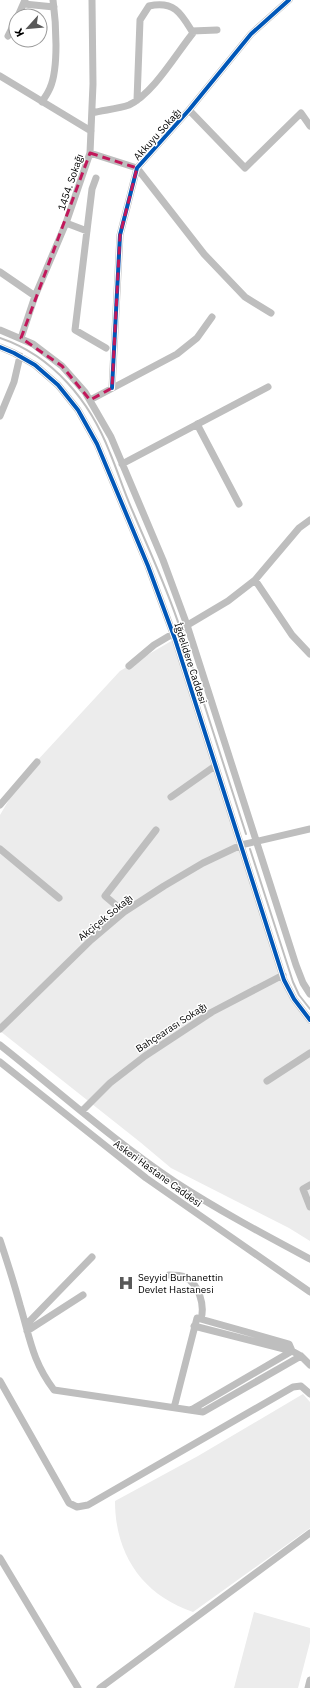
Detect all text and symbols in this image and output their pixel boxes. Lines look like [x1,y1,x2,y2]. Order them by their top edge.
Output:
north arrow [8,8,48,48]
text: K [11,26,27,39]
street label: Akkuyu Sokağı [131,106,184,163]
street label: 1454. Sokağı [55,152,86,212]
street label: İğdelidere Caddesi [171,621,210,705]
street label: Akçiçek Sokağı [75,891,135,943]
street label: Bahçearası Sokağı [133,1000,209,1055]
street label: Askeri Hastane Caddesi [111,1137,204,1210]
place label: Seyyid Burhanettin Devlet Hastanesi [138,1271,223,1296]
hospital icon: Seyyid Burhanettin Devlet Hastanesi [117,1274,135,1292]

